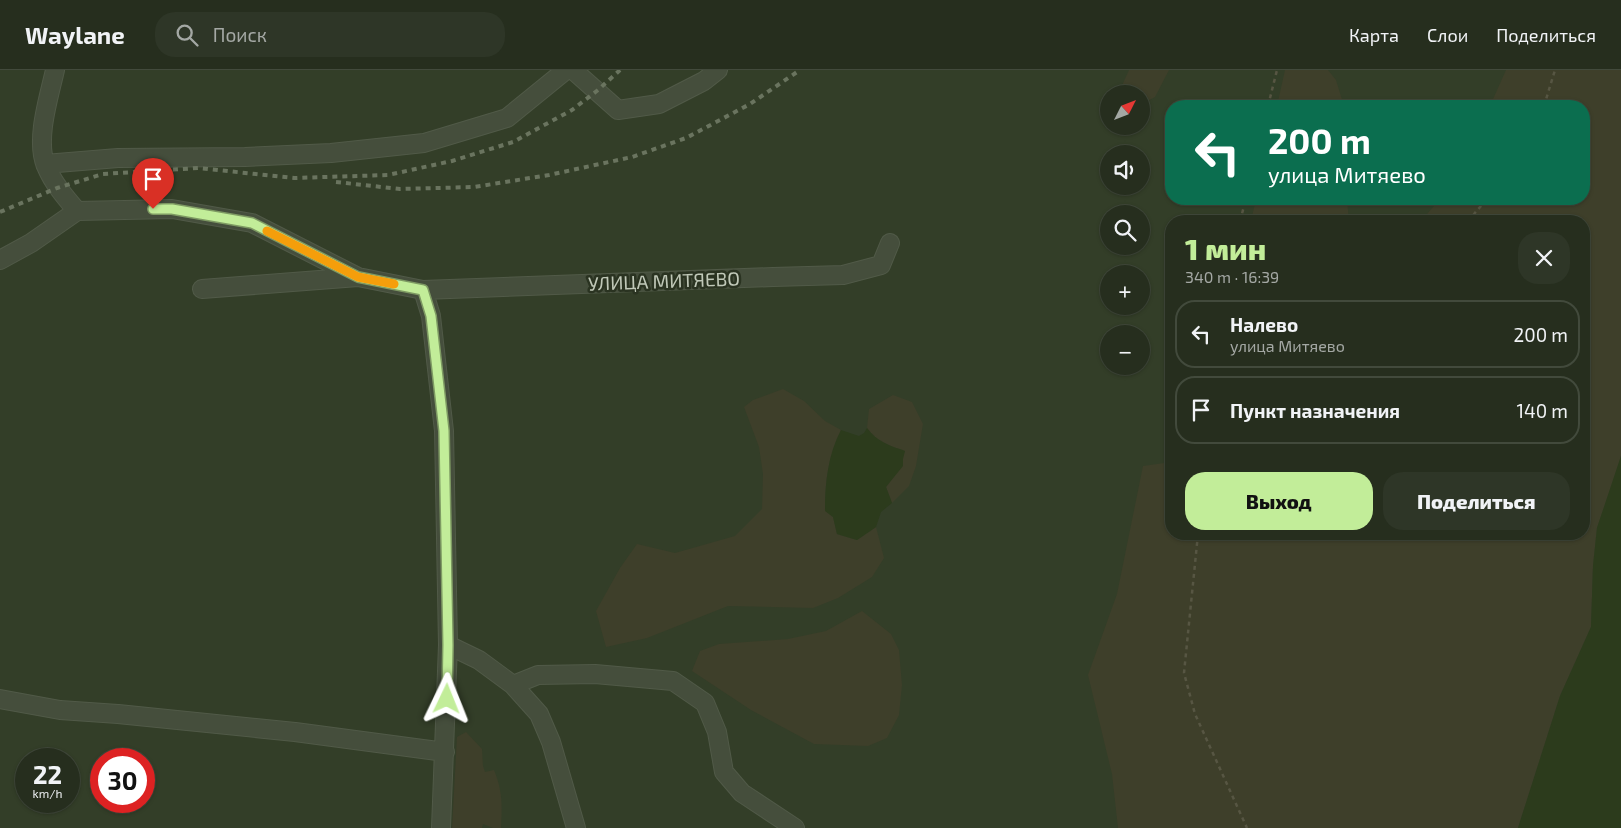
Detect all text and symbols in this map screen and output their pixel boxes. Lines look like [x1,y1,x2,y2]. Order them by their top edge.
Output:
search box [155,12,505,57]
text: Waylane [25,20,125,49]
icon: search [173,21,201,49]
text: Поиск [213,23,267,46]
text: Карта [1349,24,1399,46]
text: Слои [1427,24,1468,46]
text: Поделиться [1496,24,1596,46]
north arrow [1100,85,1150,135]
map controls [1100,85,1150,375]
text: 200 m [1268,119,1371,161]
icon: left [1185,120,1250,185]
button: sound [1100,145,1150,195]
pin [132,158,174,209]
text: улица Митяево [1268,161,1426,187]
icon: arrive [139,165,167,193]
button: search [1100,205,1150,255]
text: 1 мин [1185,230,1266,266]
button: close [1518,232,1570,284]
button: + [1100,265,1150,315]
street label: УЛИЦА МИТЯЕВО [588,266,740,295]
text: 340 m · 16:39 [1185,267,1279,286]
text: Налево [1230,313,1298,336]
icon: left [1187,320,1215,348]
text: 200 m [1514,323,1568,346]
button: − [1100,325,1150,375]
text: улица Митяево [1230,336,1345,355]
icon: arrive [1187,396,1215,424]
text: Пункт назначения [1230,399,1400,422]
text: 140 m [1516,399,1568,422]
button: Выход [1185,472,1373,530]
button: Поделиться [1383,472,1570,530]
position arrow [420,672,472,724]
speed limit sign: 30 [90,748,155,813]
text: 22 [33,759,62,789]
text: km/h [33,786,62,800]

